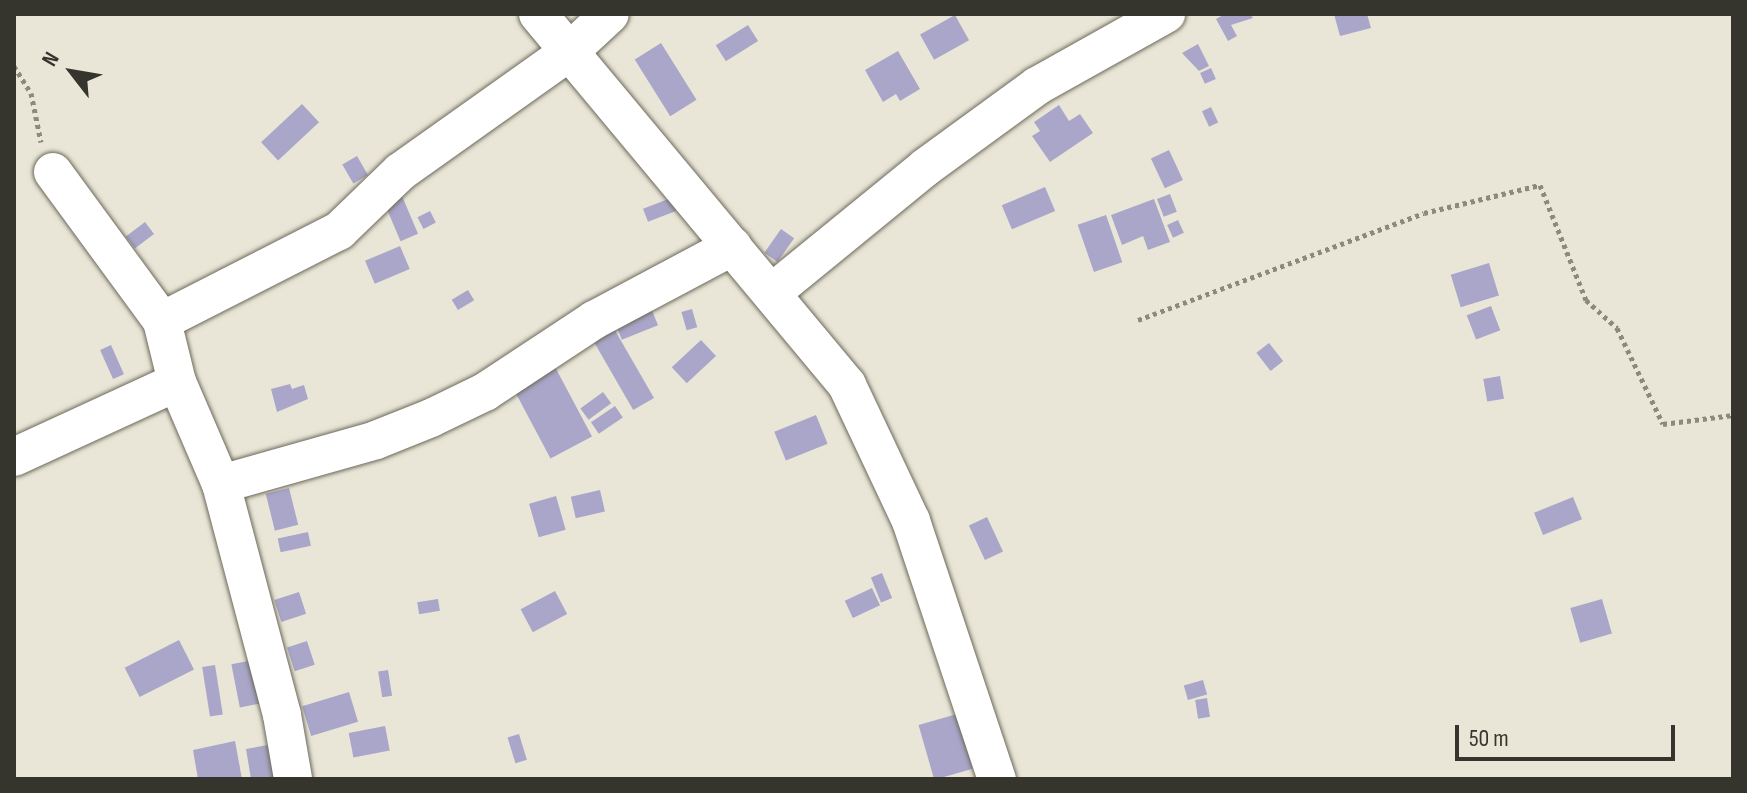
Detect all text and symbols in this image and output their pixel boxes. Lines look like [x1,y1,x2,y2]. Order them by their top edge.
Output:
north arrow [32,32,112,112]
text: N [36,47,66,71]
scale bar [1459,709,1679,759]
text: 50 m [1469,724,1509,753]

